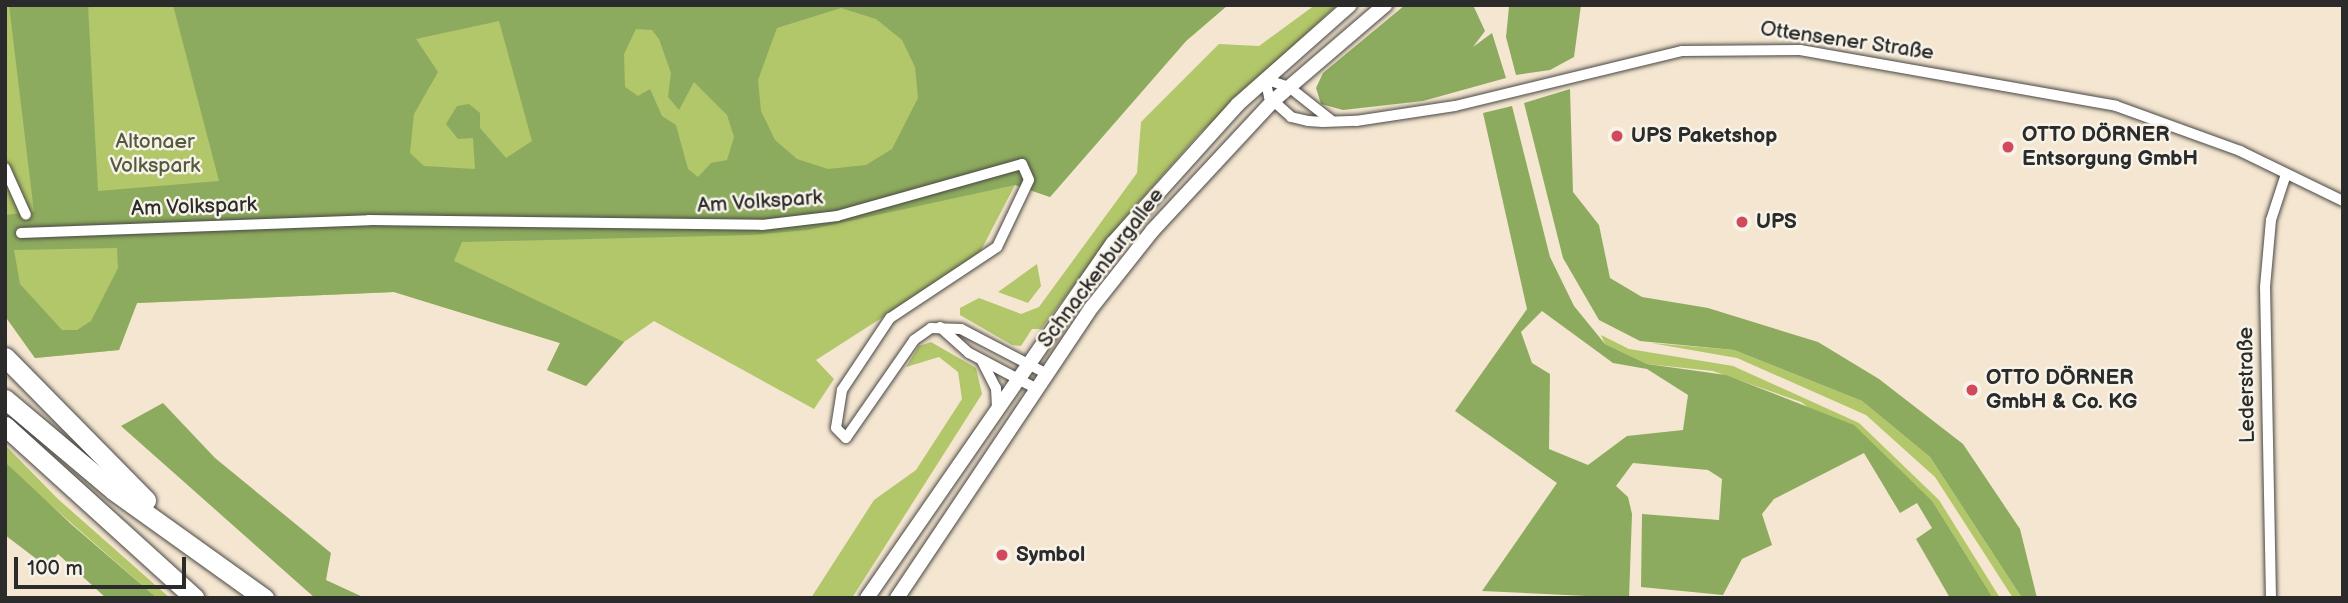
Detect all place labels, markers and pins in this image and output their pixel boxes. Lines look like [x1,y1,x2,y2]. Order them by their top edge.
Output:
place label: OTTO DÖRNER Entsorgung GmbH [2022,122,2198,172]
place label: UPS Paketshop [1631,123,1777,149]
marker: UPS Paketshop [1609,128,1625,144]
marker: OTTO DÖRNER Entsorgung GmbH [2000,139,2016,155]
place label: UPS [1756,209,1797,235]
marker: UPS [1734,214,1750,230]
place label: OTTO DÖRNER GmbH & Co. KG [1986,365,2137,415]
marker: OTTO DÖRNER GmbH & Co. KG [1964,382,1980,398]
place label: Symbol [1016,542,1085,568]
marker: Symbol [994,547,1010,563]

